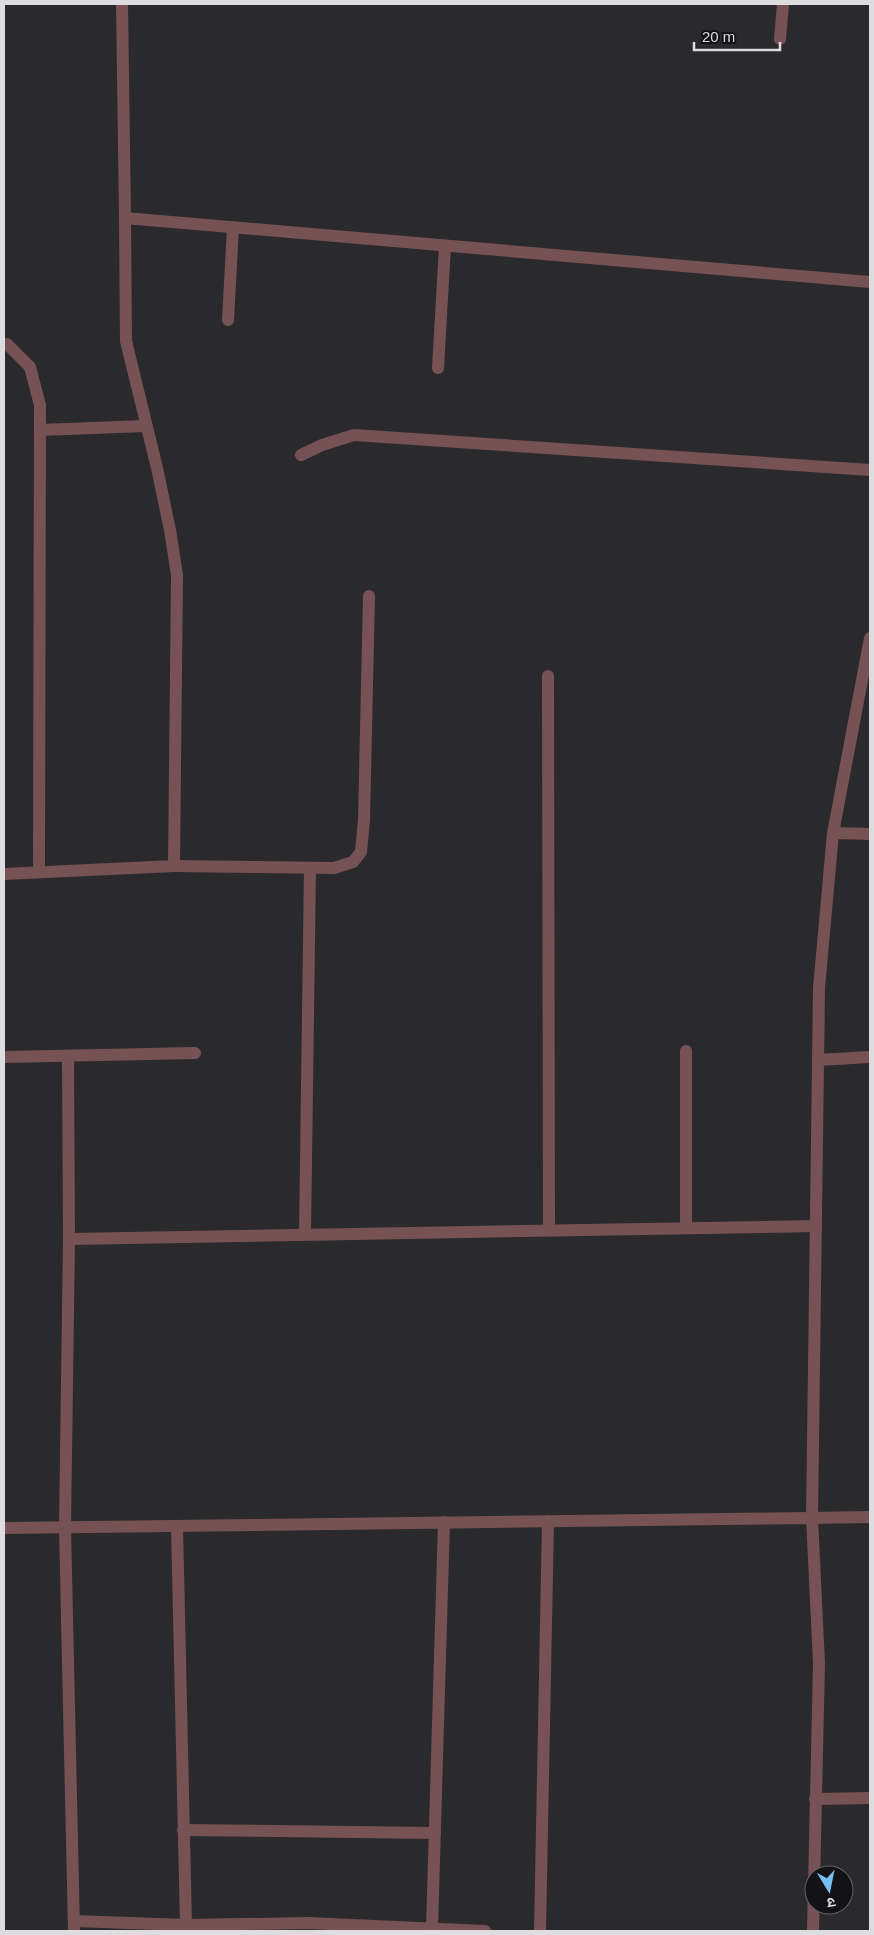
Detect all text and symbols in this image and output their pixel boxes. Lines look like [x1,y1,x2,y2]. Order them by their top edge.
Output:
scale bar [694,20,780,52]
text: 20 m [702,28,735,45]
north arrow [804,1865,854,1915]
text: उ [825,1894,837,1912]

